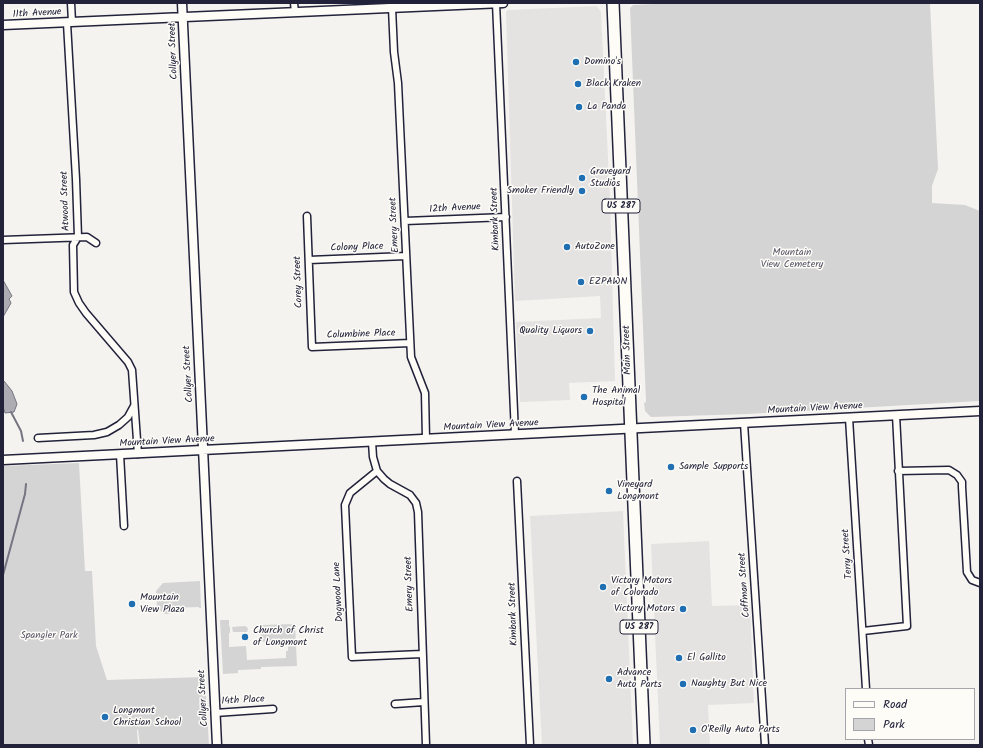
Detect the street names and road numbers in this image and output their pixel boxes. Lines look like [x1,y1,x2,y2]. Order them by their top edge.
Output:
street label: 11th Avenue [12,7,62,21]
street label: Collyer Street [167,22,181,80]
street label: Atwood Street [59,171,73,231]
street label: Kimbark Street [489,187,503,251]
street label: Emery Street [388,197,402,253]
road number: US 287 [602,199,640,213]
street label: 12th Avenue [429,202,481,216]
street label: Colony Place [330,241,384,255]
street label: Corey Street [292,256,306,308]
street label: Main Street [621,325,635,375]
street label: Columbine Place [326,328,396,342]
street label: Collyer Street [182,345,196,403]
street label: Mountain View Avenue [767,401,863,417]
street label: Mountain View Avenue [443,418,539,434]
street label: Mountain View Avenue [119,434,215,450]
street label: Terry Street [840,528,856,580]
street label: Coffman Street [737,552,753,618]
street label: Emery Street [403,556,417,612]
street label: Dogwood Lane [331,561,347,623]
street label: Kimbark Street [507,582,521,646]
road number: US 287 [620,620,658,634]
street label: Collyer Street [197,669,211,727]
street label: 14th Place [221,694,265,708]

